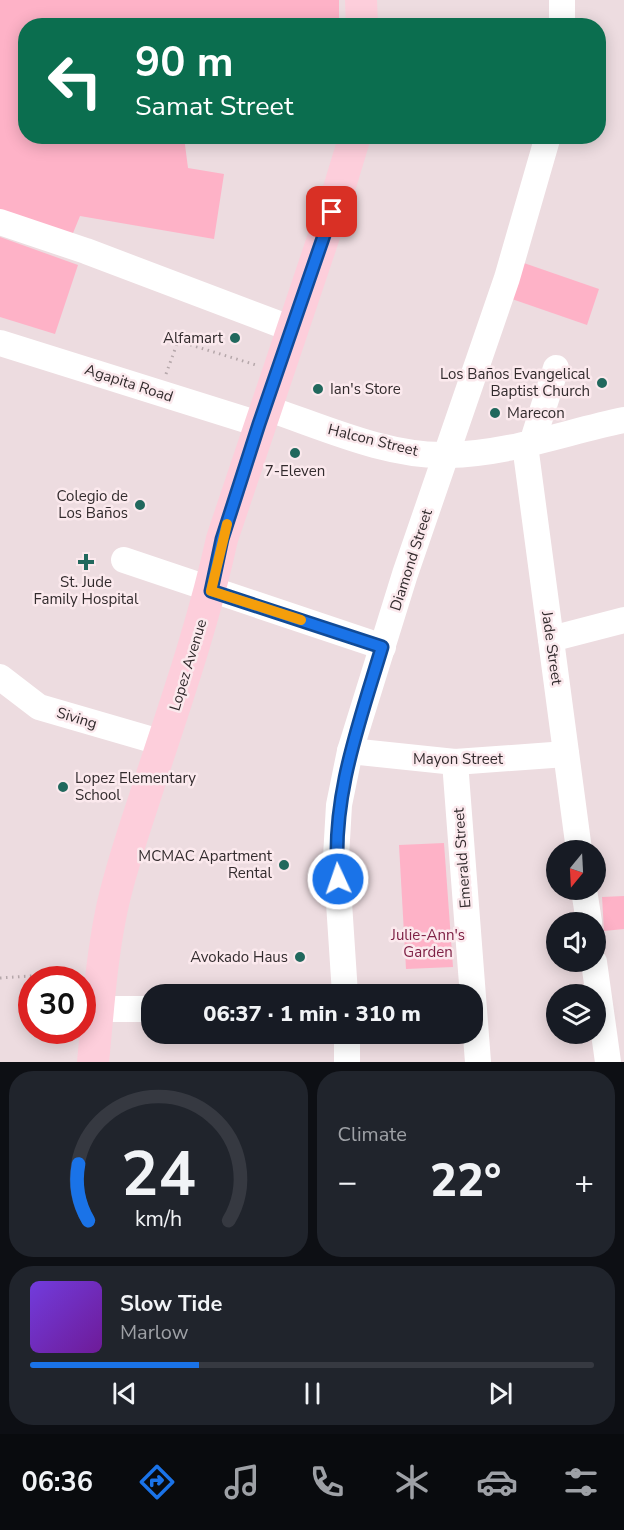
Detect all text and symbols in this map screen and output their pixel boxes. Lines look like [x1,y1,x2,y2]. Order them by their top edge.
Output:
text: 90 m [135,34,234,91]
icon: left [36,42,114,120]
text: Samat Street [135,88,293,125]
pin [306,186,357,237]
icon: arrive [315,195,348,228]
place label: Alfamart [163,328,224,348]
marker: Alfamart [228,331,242,345]
street label: Agapita Road [82,359,176,407]
place label: Los Baños Evangelical Baptist Church [440,364,591,401]
marker: Los Baños Evangelical Baptist Church [595,376,609,390]
place label: Ian's Store [330,379,401,399]
marker: Ian's Store [311,382,325,396]
place label: Marecon [507,403,565,423]
marker: Marecon [488,406,502,420]
street label: Halcon Street [326,419,421,461]
marker: 7-Eleven [288,446,302,460]
place label: 7-Eleven [265,461,325,481]
place label: Colegio de Los Baños [57,486,128,523]
marker: Colegio de Los Baños [133,498,147,512]
street label: Diamond Street [385,506,437,613]
marker: St. Jude Family Hospital [77,553,95,571]
place label: St. Jude Family Hospital [34,572,139,609]
street label: Jade Street [537,609,567,687]
street label: Lopez Avenue [165,617,211,713]
street label: Siving [54,702,100,734]
street label: Mayon Street [413,749,504,769]
place label: Lopez Elementary School [75,768,196,805]
marker: Lopez Elementary School [56,780,70,794]
street label: Emerald Street [448,806,475,909]
north arrow [546,840,606,900]
map controls [546,840,606,1044]
place label: MCMAC Apartment Rental [138,846,273,883]
position arrow [306,847,370,911]
marker: MCMAC Apartment Rental [277,858,291,872]
button: sound [546,912,606,972]
park label: Julie-Ann's Garden [390,925,465,962]
place label: Avokado Haus [190,947,288,967]
marker: Avokado Haus [293,950,307,964]
speed limit sign: 30 [18,966,96,1044]
button: layers [546,984,606,1044]
text: 06:37 · 1 min · 310 m [203,999,421,1029]
text: Climate [338,1121,407,1148]
text: 24 [121,1132,196,1217]
text: 22° [430,1151,501,1212]
text: − [338,1160,357,1205]
text: + [574,1160,594,1205]
text: km/h [135,1204,182,1234]
text: Slow Tide [120,1289,222,1319]
text: Marlow [120,1319,188,1346]
icon: previous [108,1377,141,1410]
icon: pause [296,1377,329,1410]
icon: next [484,1377,517,1410]
icon: directions [136,1461,178,1503]
icon: music [221,1461,263,1503]
icon: phone [306,1461,348,1503]
icon: climate [391,1461,433,1503]
icon: car [476,1461,518,1503]
icon: filters [560,1461,602,1503]
text: 06:36 [21,1464,93,1501]

